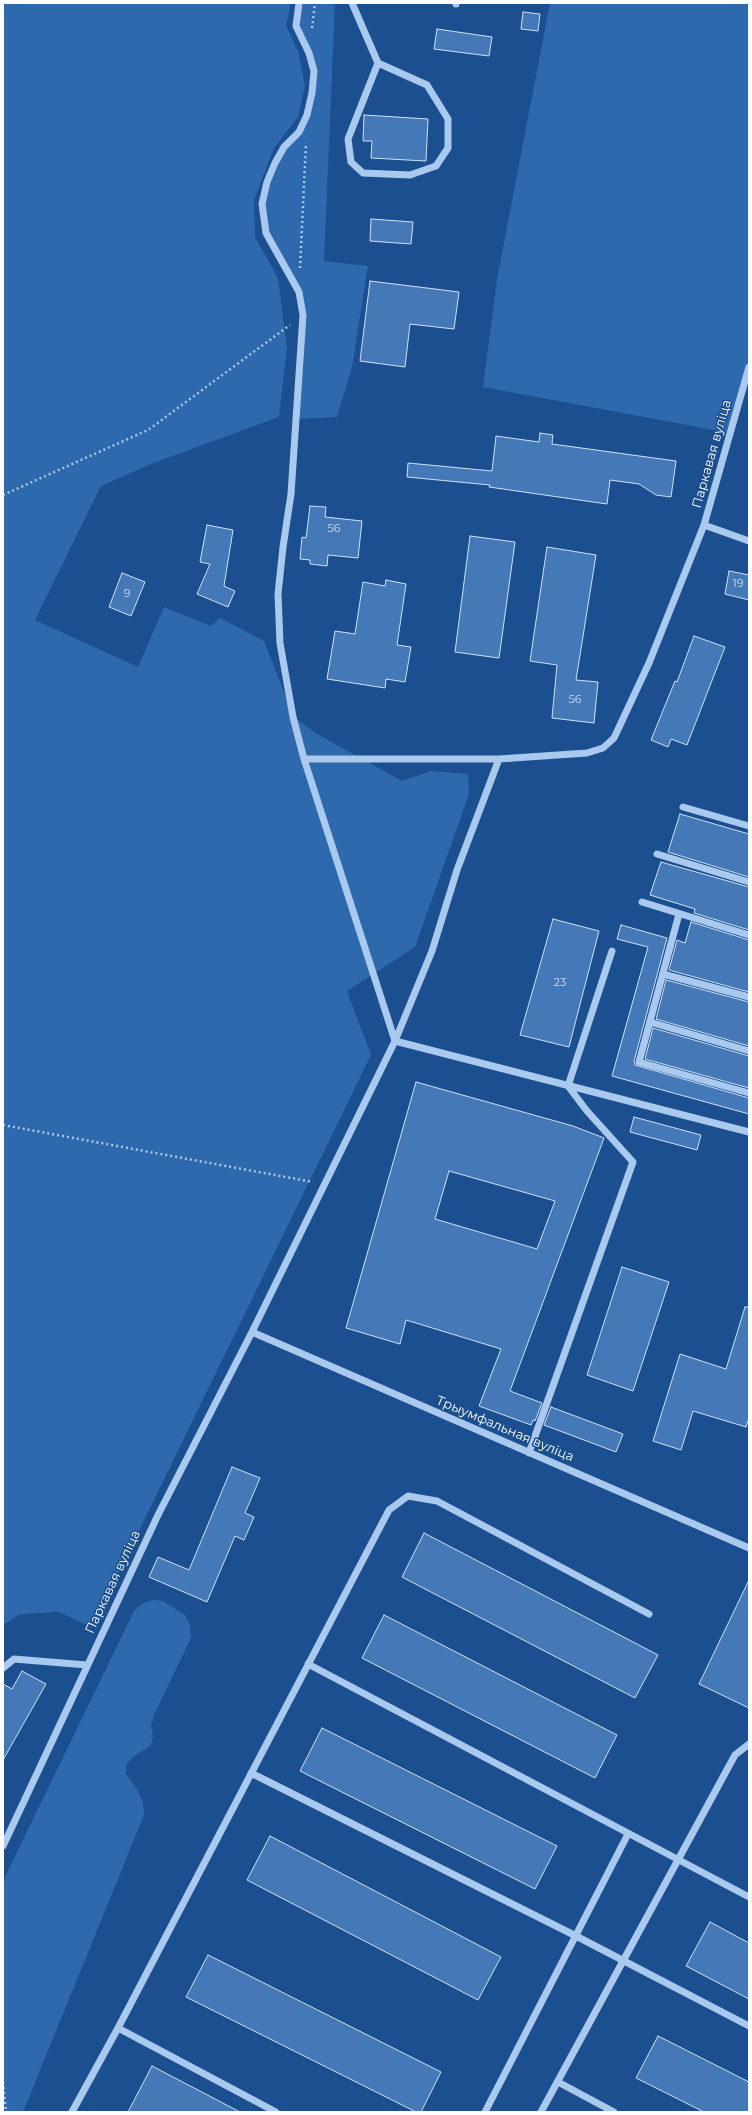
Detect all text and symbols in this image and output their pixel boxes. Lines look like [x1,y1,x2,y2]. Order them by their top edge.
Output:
street label: Паркавая вуліца [689,398,735,510]
house number: 56 [328,522,340,536]
house number: 19 [733,577,743,591]
house number: 9 [124,587,130,601]
house number: 56 [569,693,581,707]
house number: 23 [554,976,566,990]
street label: Трыумфальная вуліца [434,1393,576,1465]
street label: Паркавая вуліца [82,1528,144,1636]

